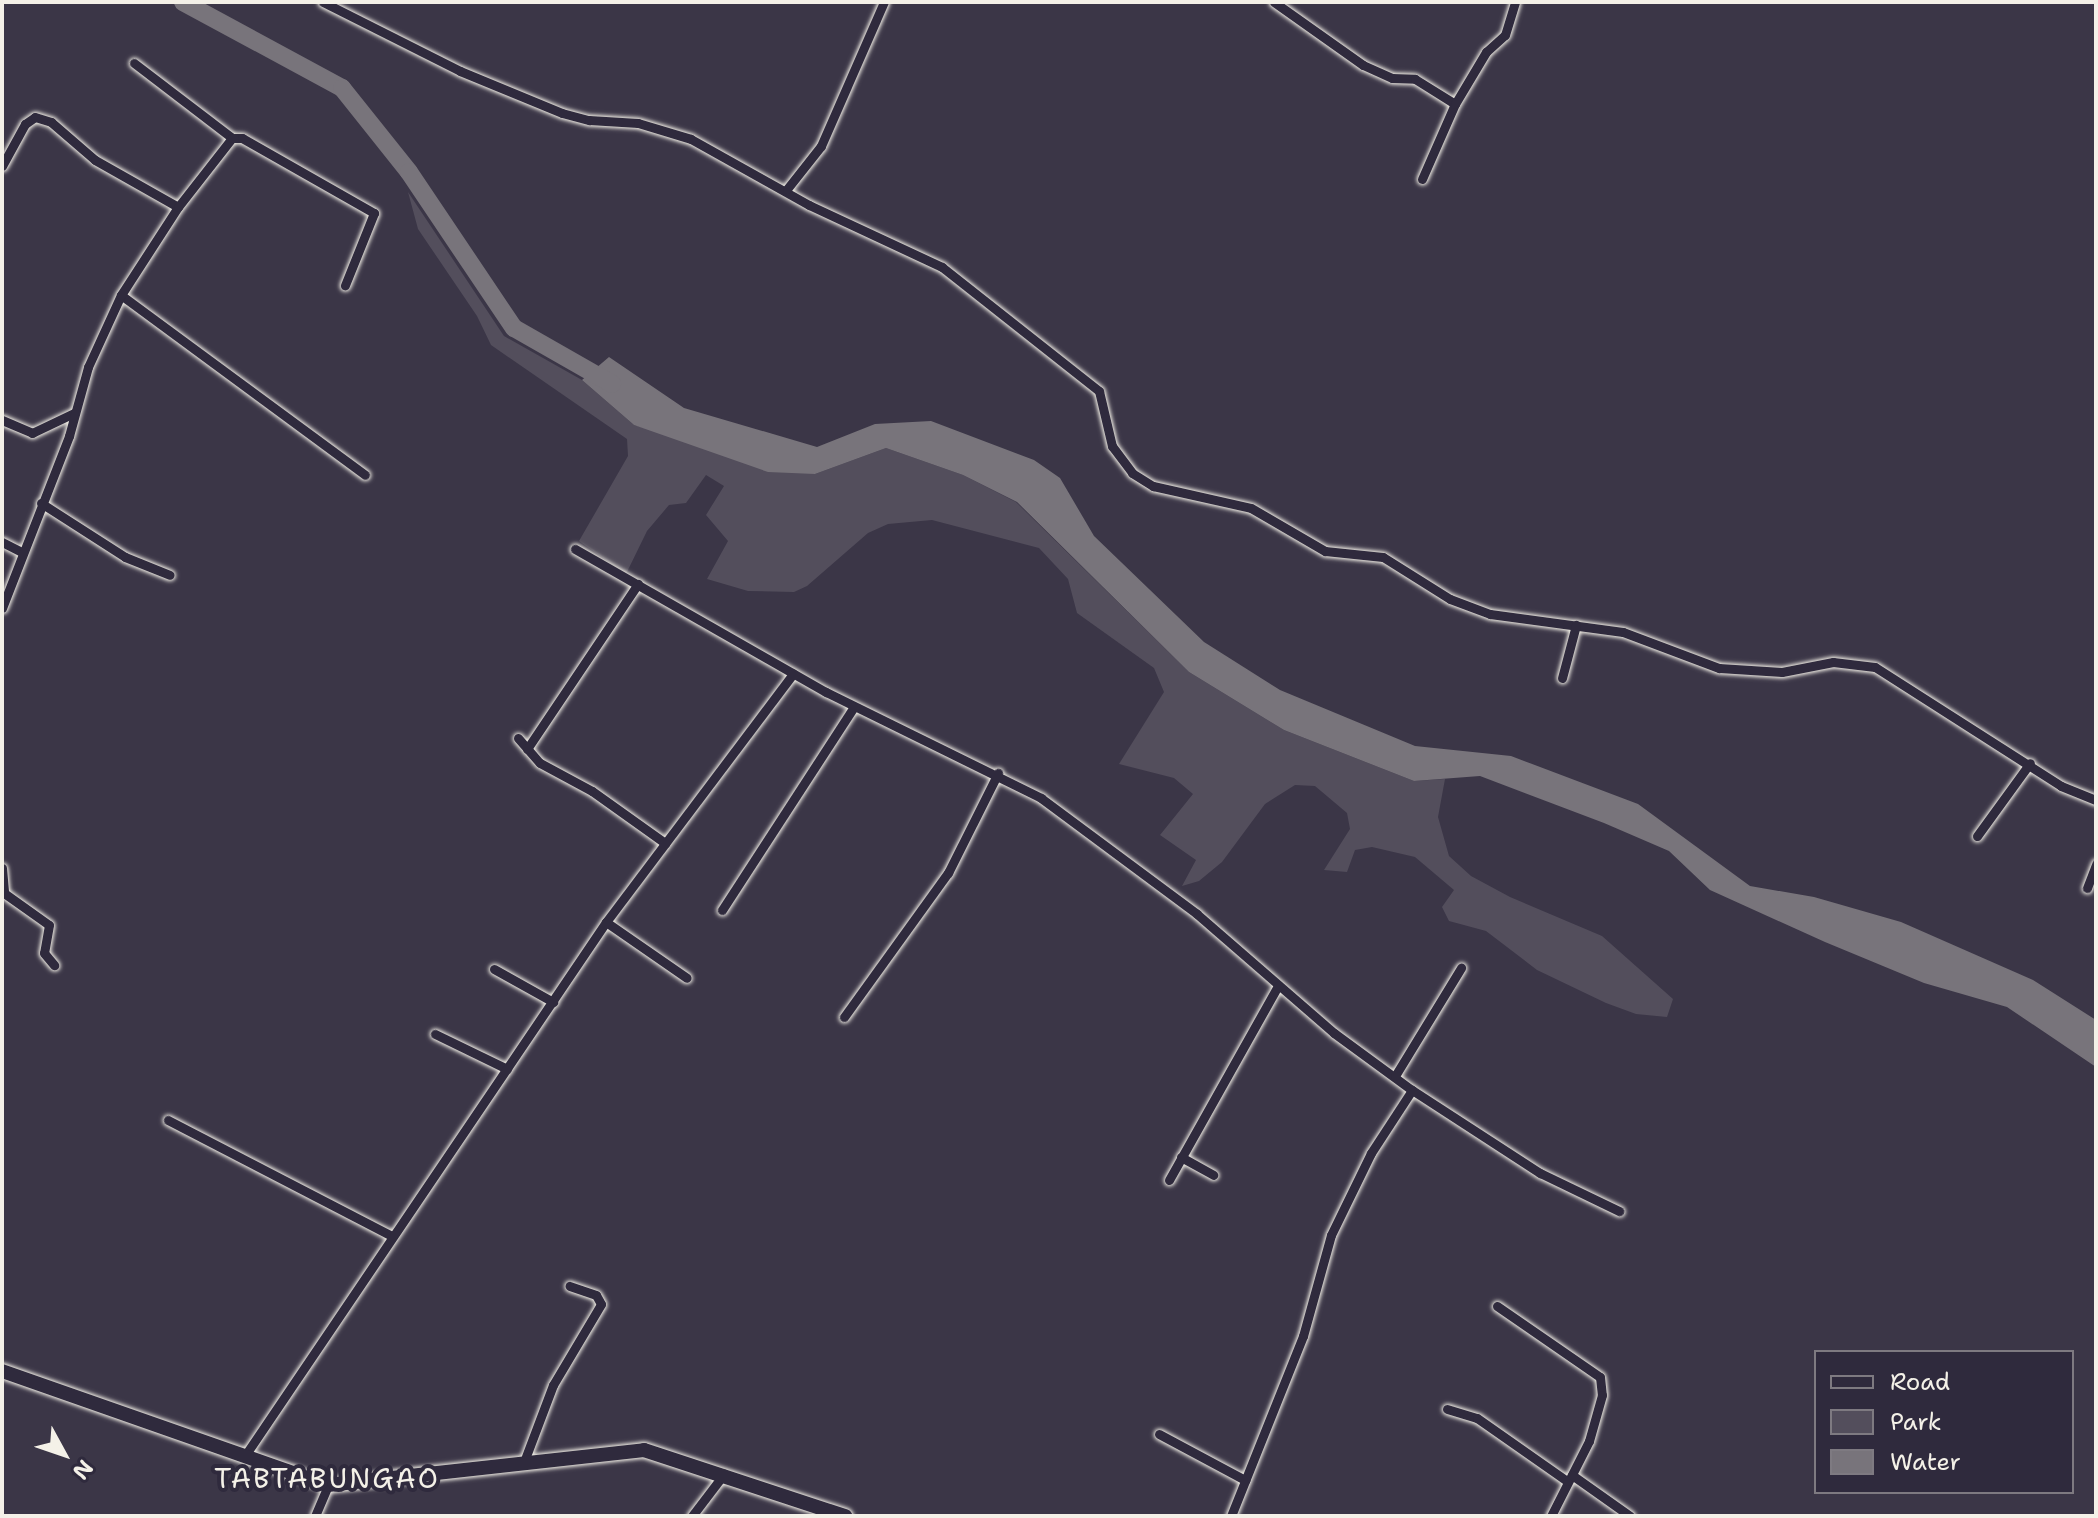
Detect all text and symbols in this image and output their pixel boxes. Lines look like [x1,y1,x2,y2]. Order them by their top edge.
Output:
legend [1814,1350,2074,1494]
text: Road [1890,1366,1950,1398]
text: Park [1890,1406,1942,1438]
north arrow [24,1414,104,1494]
text: Water [1890,1446,1961,1478]
text: N [66,1454,99,1486]
district label: TABTABUNGAO [214,1461,440,1495]

